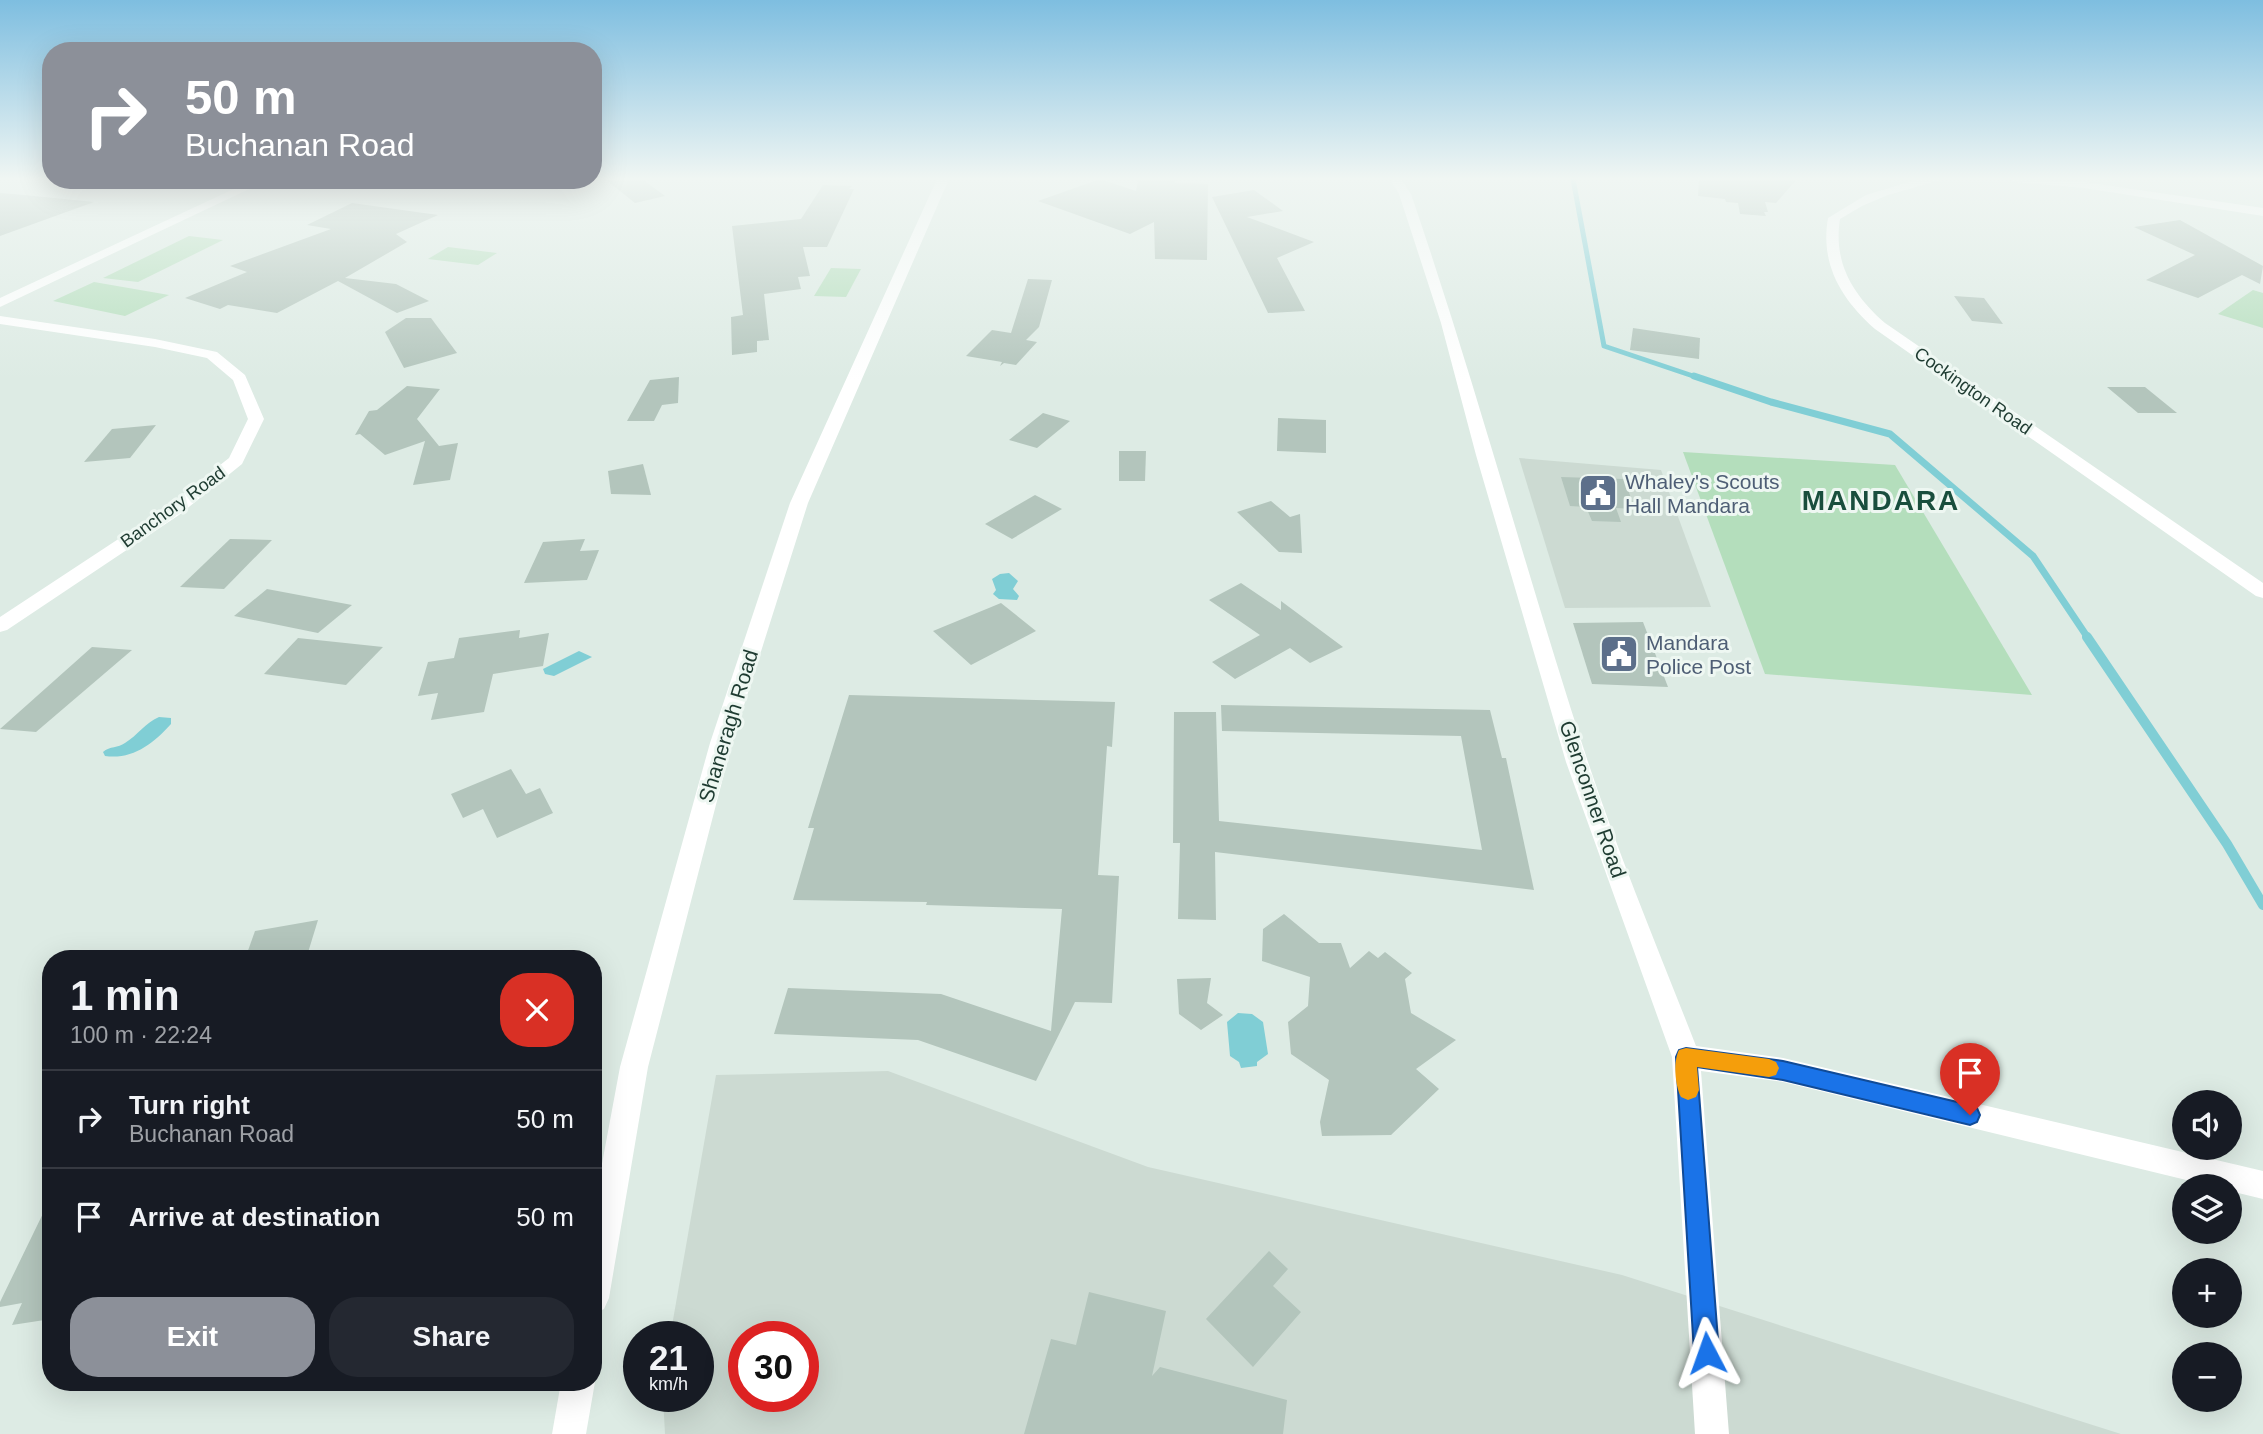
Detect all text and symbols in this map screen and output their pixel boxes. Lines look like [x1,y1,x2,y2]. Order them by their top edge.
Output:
icon: right [70,70,161,161]
text: 50 m [185,70,297,124]
text: Buchanan Road [185,127,415,163]
street label: Cockington Road [1911,343,2035,439]
street label: Banchory Road [117,462,229,552]
place label: Whaley's Scouts Hall Mandara [1625,470,1780,517]
public building icon: Whaley's Scouts Hall Mandara [1577,472,1619,514]
district label: MANDARA [1802,485,1960,516]
place label: Mandara Police Post [1646,631,1751,678]
public building icon: Mandara Police Post [1598,633,1640,675]
street label: Shaneragh Road [694,647,762,805]
street label: Glenconner Road [1555,717,1631,881]
text: 1 min [70,972,180,1019]
button: close [500,973,574,1047]
text: 100 m · 22:24 [70,1022,212,1048]
pin [1940,1043,2000,1115]
icon: arrive [1951,1054,1989,1092]
text: Turn right [129,1090,250,1120]
map controls [2172,1090,2242,1412]
button: sound [2172,1090,2242,1160]
icon: right [70,1100,108,1138]
text: 50 m [516,1104,574,1134]
text: Buchanan Road [129,1121,294,1147]
button: layers [2172,1174,2242,1244]
icon: arrive [70,1198,108,1236]
text: Arrive at destination [129,1202,380,1232]
text: 50 m [516,1202,574,1232]
button: + [2172,1258,2242,1328]
button: Exit [70,1297,315,1377]
button: Share [329,1297,574,1377]
position arrow [1670,1316,1744,1390]
speed limit sign: 30 [728,1321,819,1412]
text: 21 [649,1338,688,1377]
button: − [2172,1342,2242,1412]
text: km/h [649,1374,688,1394]

